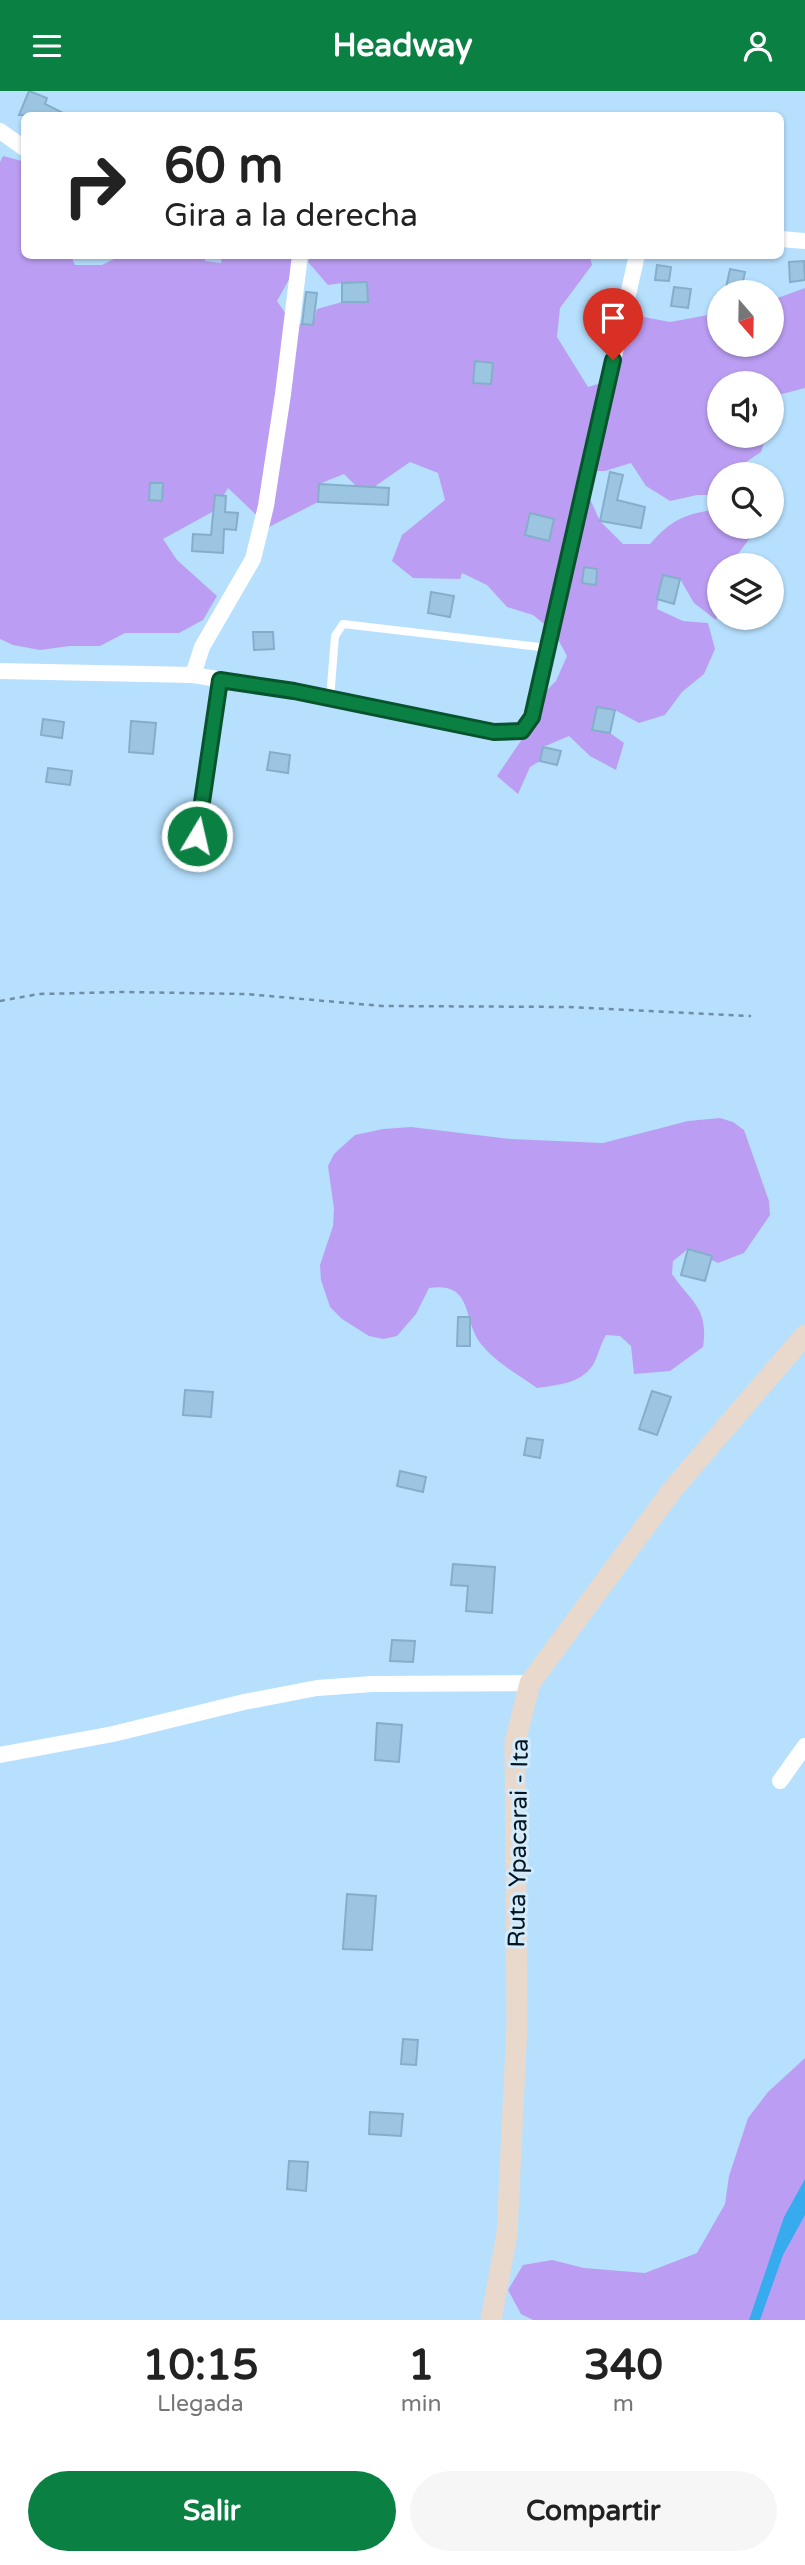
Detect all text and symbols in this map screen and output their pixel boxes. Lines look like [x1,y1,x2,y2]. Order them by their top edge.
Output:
icon: menu [28,27,66,65]
text: Headway [332,27,473,65]
icon: person [739,27,777,65]
text: 60 m [164,137,283,196]
icon: right [49,140,140,231]
text: Gira a la derecha [164,197,418,235]
north arrow [707,280,784,357]
map controls [707,280,784,630]
pin [583,288,643,360]
icon: arrive [594,299,632,337]
button: sound [707,371,784,448]
button: search [707,462,784,539]
button: layers [707,553,784,630]
position arrow [160,799,234,873]
street label: Ruta Ypacarai - Ita [502,1738,535,1948]
text: 10:15 [142,2340,259,2391]
text: 1 [408,2340,434,2391]
text: 340 [584,2340,663,2391]
text: Llegada [157,2390,244,2418]
text: min [401,2390,442,2418]
text: m [613,2390,634,2418]
button: Salir [28,2471,396,2551]
button: Compartir [410,2471,777,2551]

